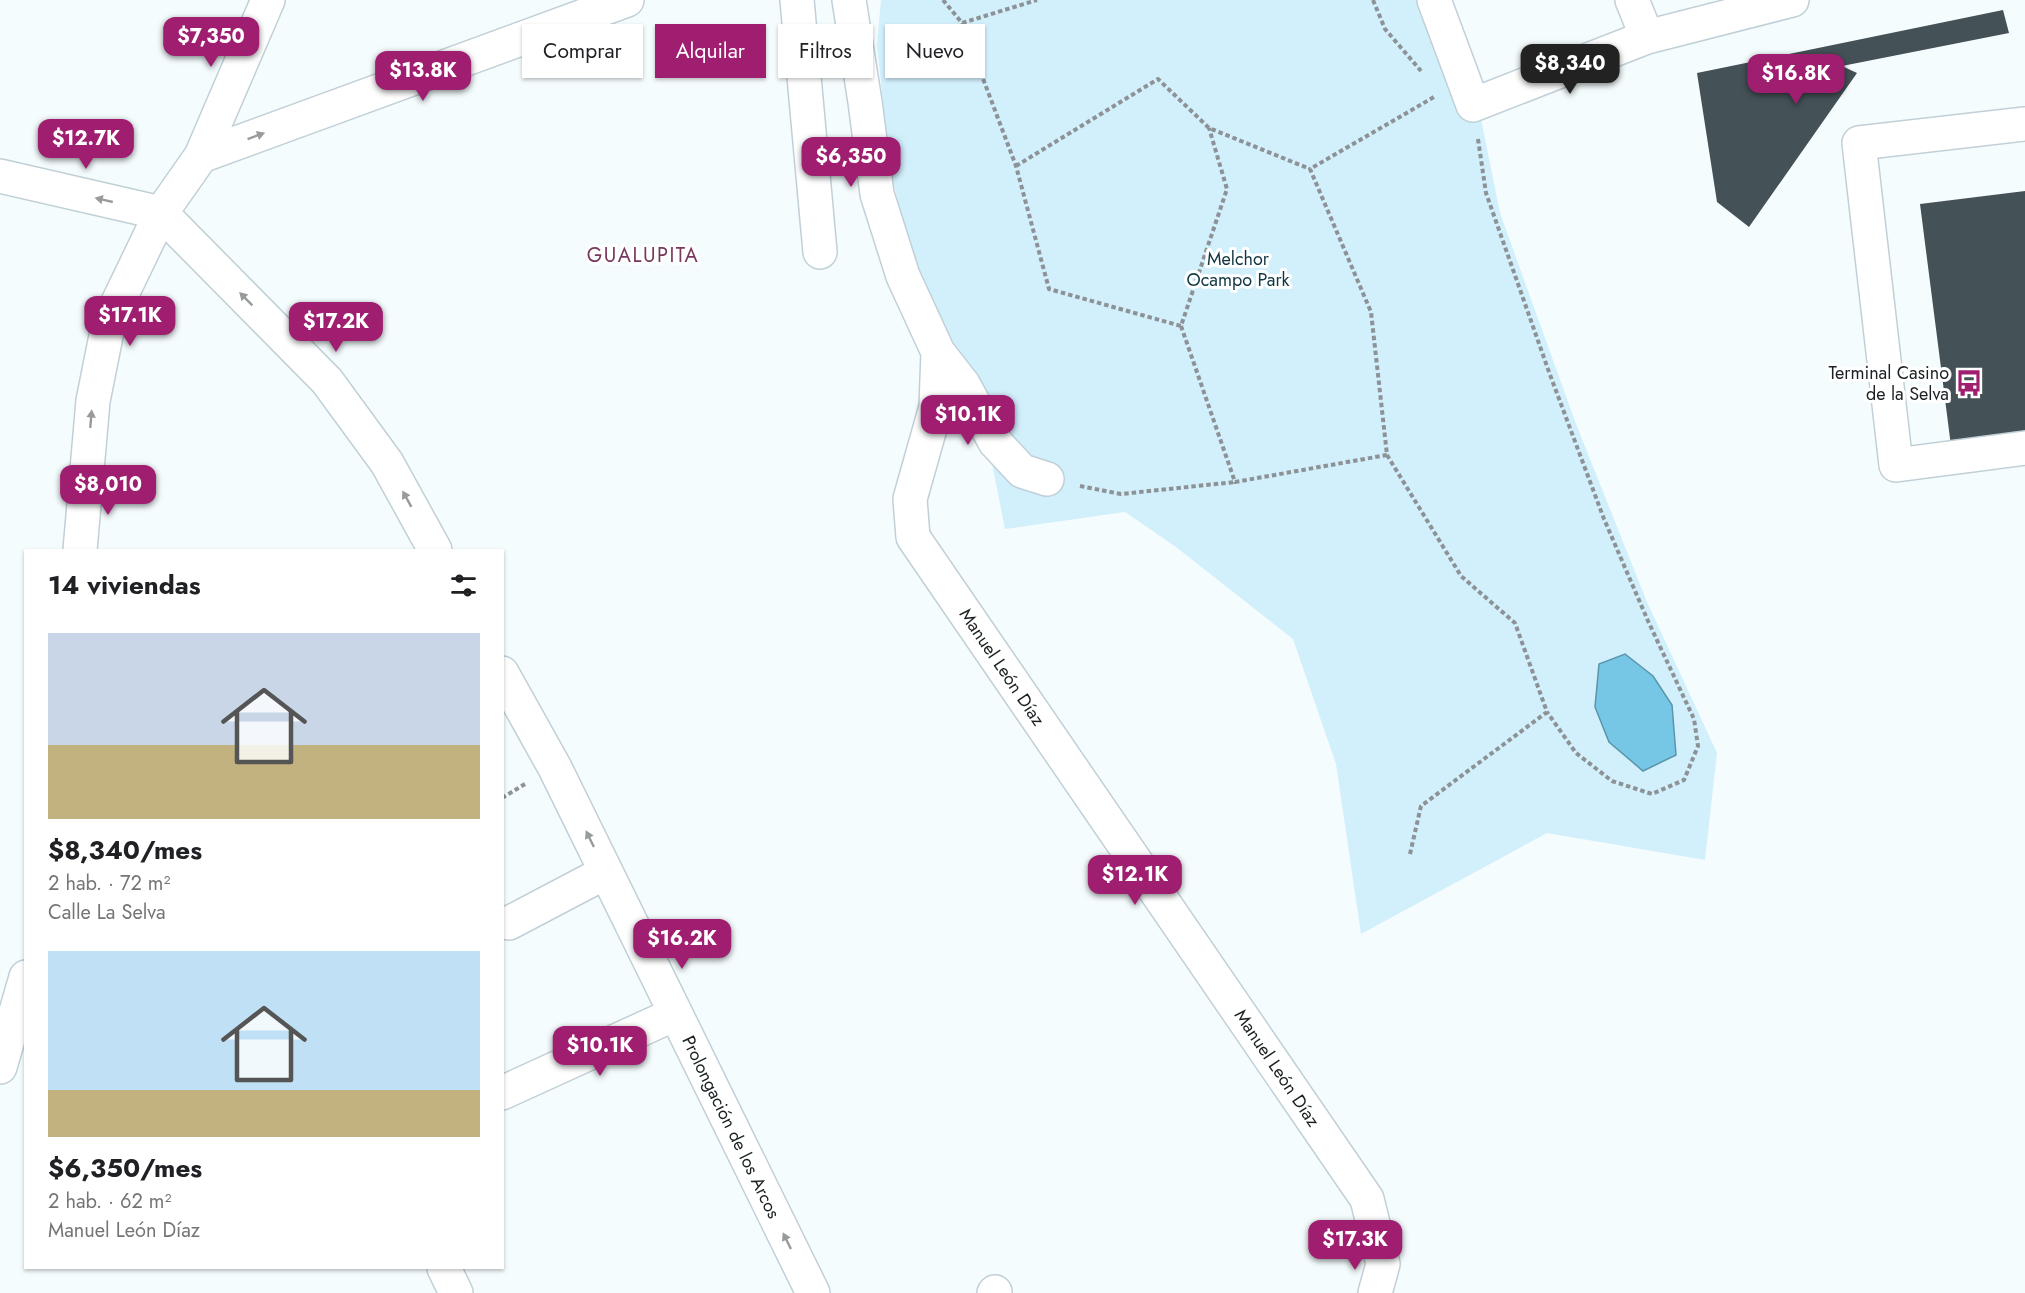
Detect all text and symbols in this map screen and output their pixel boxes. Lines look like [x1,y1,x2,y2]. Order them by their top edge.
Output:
pin: $7,350 [162,17,260,68]
text: $7,350 [177,22,245,51]
chip: Comprar [522,24,643,78]
chip: Alquilar [655,24,766,78]
chip: Filtros [778,24,873,78]
chip: Nuevo [885,24,985,78]
pin: $8,340 [1521,44,1619,95]
text: $8,340 [1535,49,1605,78]
pin: $13.8K [374,51,472,102]
pin: $16.8K [1747,54,1845,105]
text: $13.8K [389,56,457,85]
text: $16.8K [1762,59,1830,88]
pin: $12.7K [37,119,135,170]
text: $12.7K [52,124,120,153]
one-way arrow [247,131,265,141]
pin: $6,350 [802,137,900,188]
text: $6,350 [816,142,886,171]
one-way arrow [95,195,114,204]
district label: GUALUPITA [587,241,699,270]
park label: Melchor Ocampo Park [1186,246,1290,293]
one-way arrow [240,293,254,307]
pin: $17.1K [81,296,179,347]
text: $17.1K [98,301,162,330]
pin: $17.2K [287,302,385,353]
text: $17.2K [303,307,369,336]
place label: Terminal Casino de la Selva [1828,360,1949,407]
bus stop icon: Terminal Casino de la Selva [1954,368,1984,398]
pin: $10.1K [919,395,1017,446]
text: $10.1K [935,400,1001,429]
one-way arrow [86,410,96,429]
pin: $8,010 [59,465,157,516]
text: $8,010 [74,470,142,499]
one-way arrow [402,490,412,507]
text: 14 viviendas [48,566,201,604]
icon: filters [447,569,480,602]
street label: Manuel León Díaz [953,603,1051,732]
icon: home [210,672,318,780]
text: $8,340/mes [48,831,202,869]
one-way arrow [585,831,594,848]
pin: $12.1K [1086,855,1184,906]
text: $12.1K [1102,860,1168,889]
text: 2 hab. · 72 m² [48,869,170,898]
text: Calle La Selva [48,898,166,927]
pin: $16.2K [633,919,731,970]
text: $16.2K [647,924,717,953]
icon: home [210,990,318,1098]
street label: Manuel León Díaz [1228,1004,1326,1133]
pin: $10.1K [551,1026,649,1077]
text: $10.1K [567,1031,633,1060]
street label: Prolongación de los Arcos [675,1031,787,1223]
text: $6,350/mes [48,1149,202,1187]
text: 2 hab. · 62 m² [48,1187,171,1216]
text: Manuel León Díaz [48,1216,200,1245]
pin: $17.3K [1306,1220,1404,1271]
text: $17.3K [1322,1225,1388,1254]
one-way arrow [782,1232,791,1249]

